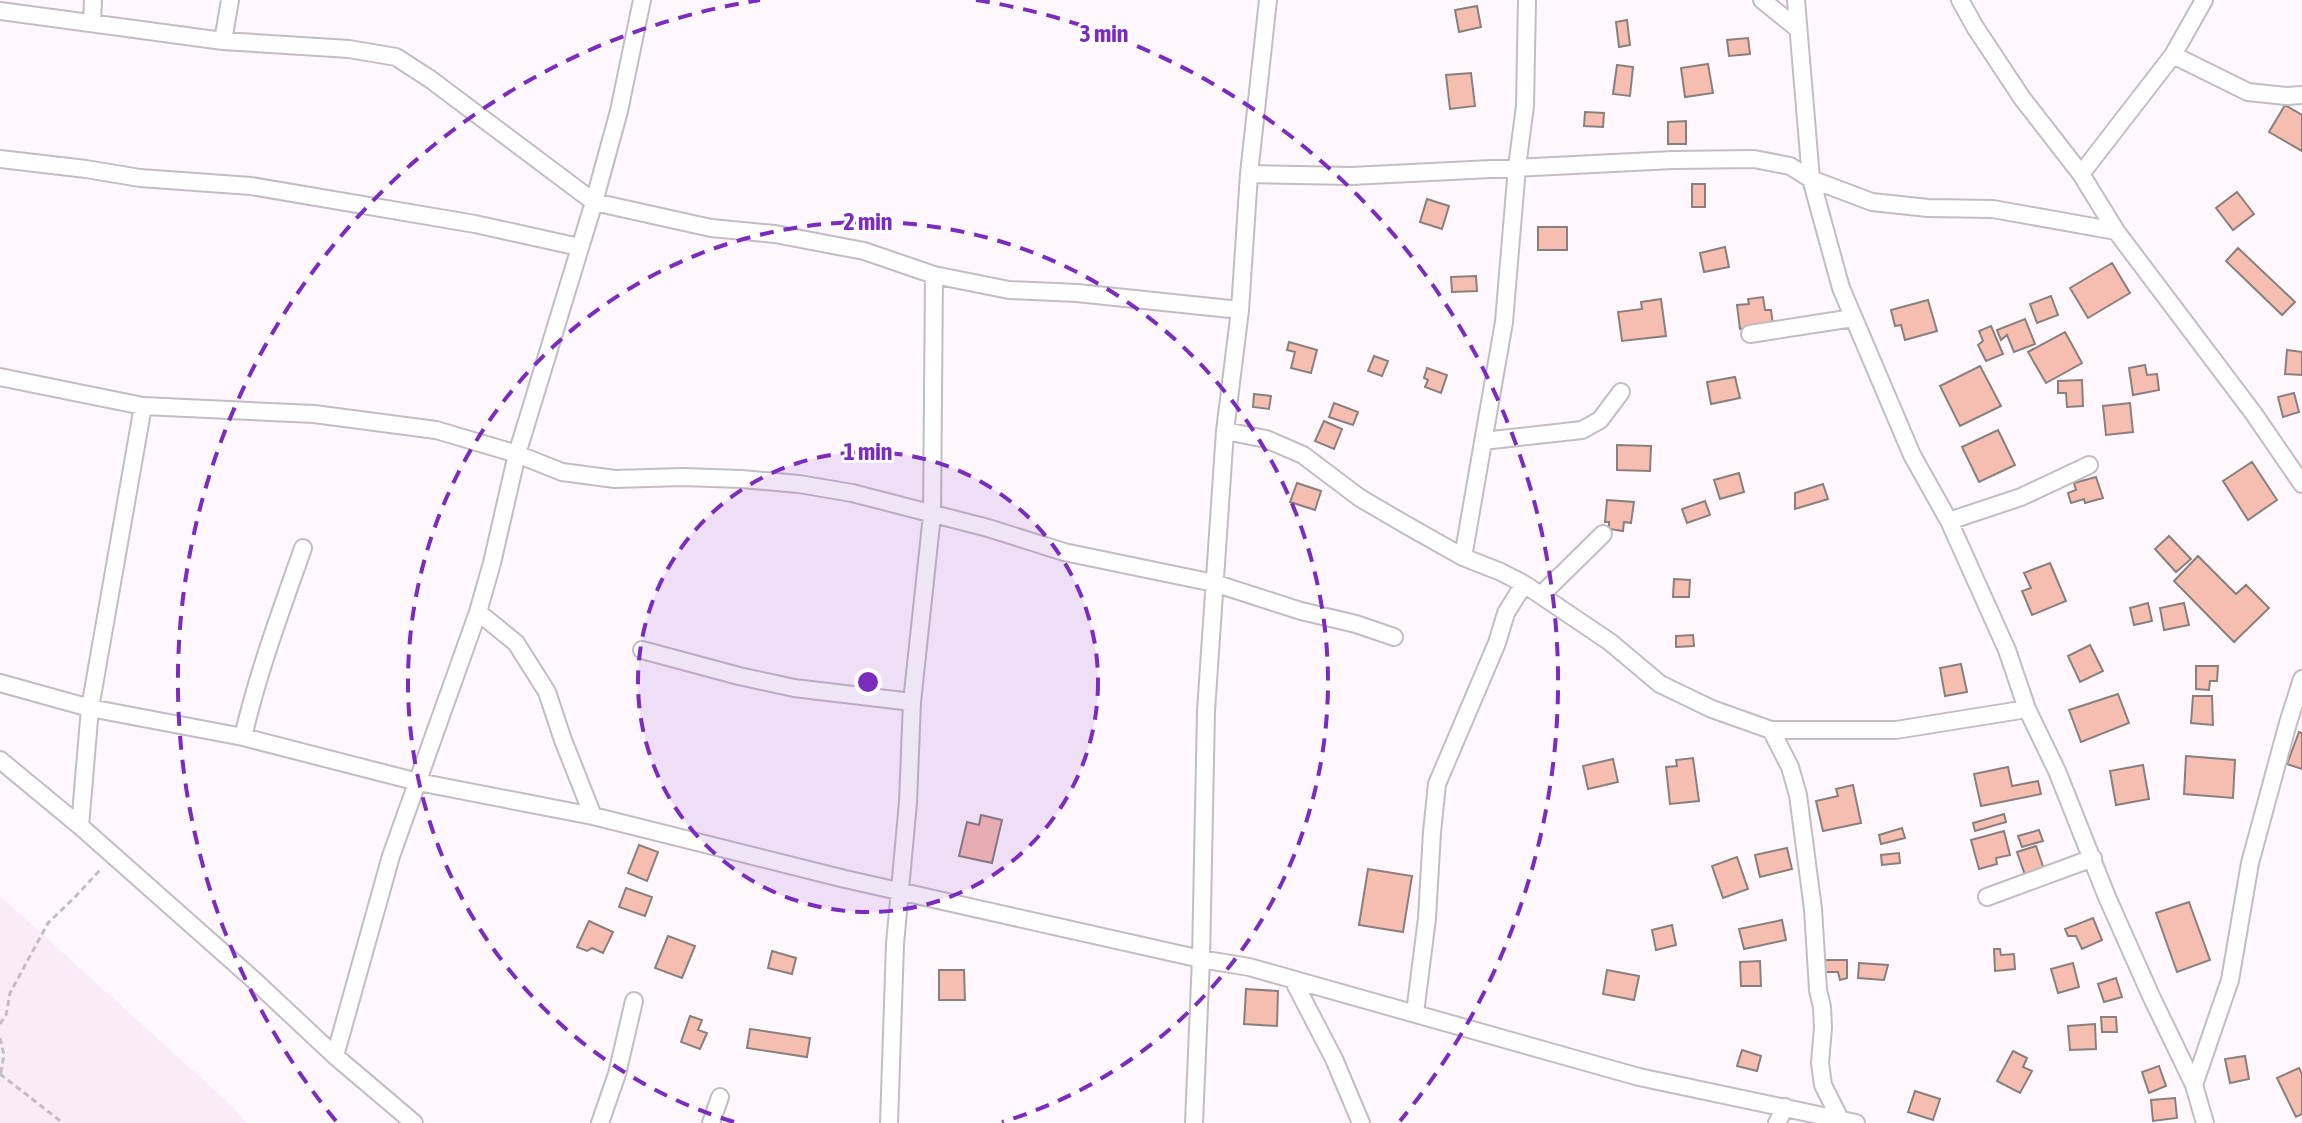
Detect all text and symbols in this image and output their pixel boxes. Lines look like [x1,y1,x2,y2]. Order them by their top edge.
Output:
text: 3 min [1079,20,1129,47]
text: 2 min [843,208,893,235]
text: 1 min [843,438,893,465]
centre of rings [854,668,882,696]

